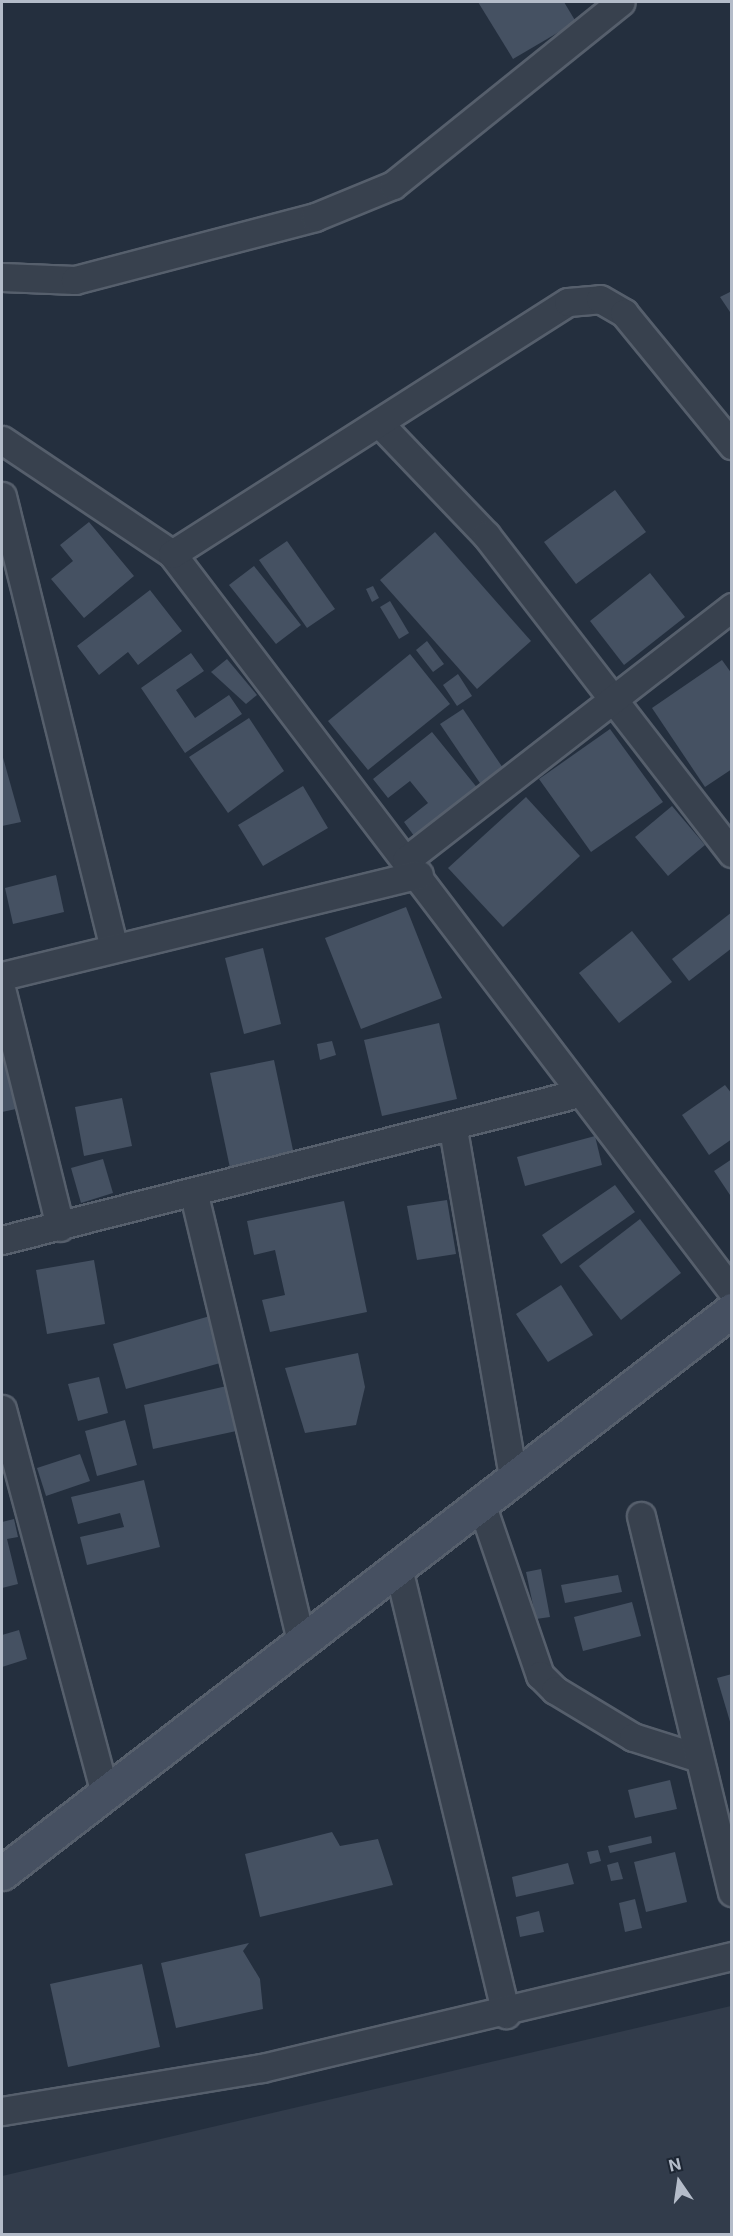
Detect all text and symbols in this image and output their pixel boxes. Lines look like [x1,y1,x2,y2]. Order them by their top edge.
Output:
north arrow [649,2152,709,2212]
text: N [667,2153,683,2176]

